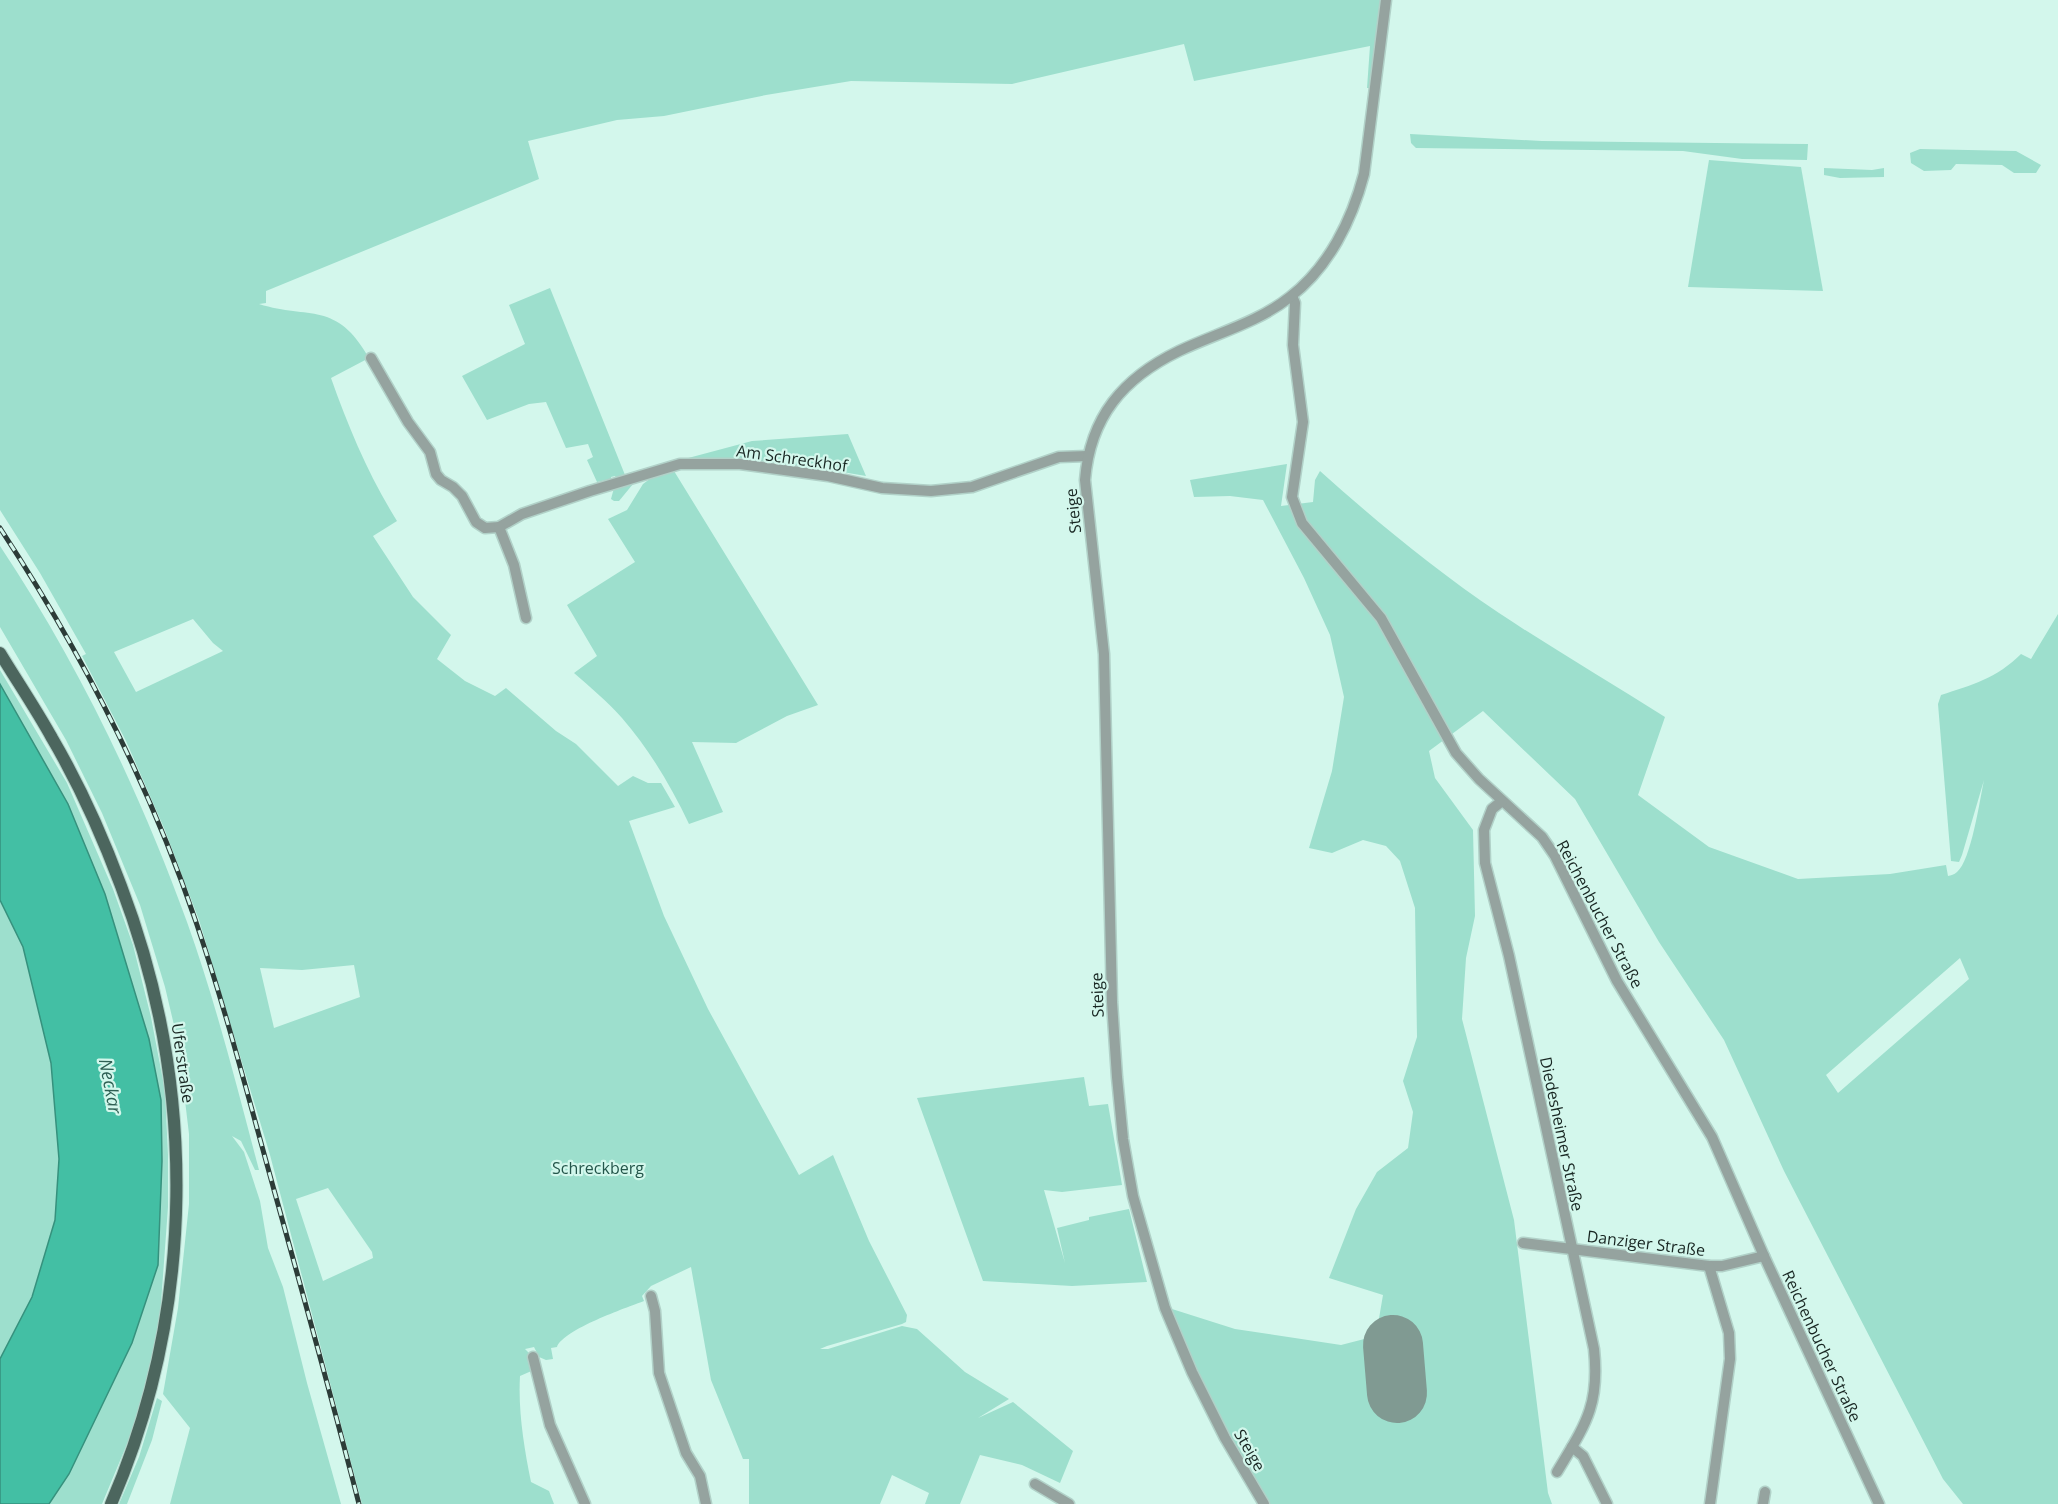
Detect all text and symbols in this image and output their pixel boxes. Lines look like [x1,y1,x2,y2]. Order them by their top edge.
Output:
street label: Am Schreckhof [735,439,850,477]
street label: Steige [1060,487,1086,535]
street label: Reichenbucher Straße [1552,836,1648,992]
street label: Steige [1085,972,1109,1018]
street label: Uferstraße [167,1022,199,1104]
street label: Diedesheimer Straße [1535,1055,1589,1213]
water label: Neckar [94,1056,128,1117]
park label: Schreckberg [552,1157,644,1179]
street label: Danziger Straße [1586,1225,1706,1261]
street label: Reichenbucher Straße [1777,1267,1867,1425]
street label: Steige [1229,1425,1271,1475]

